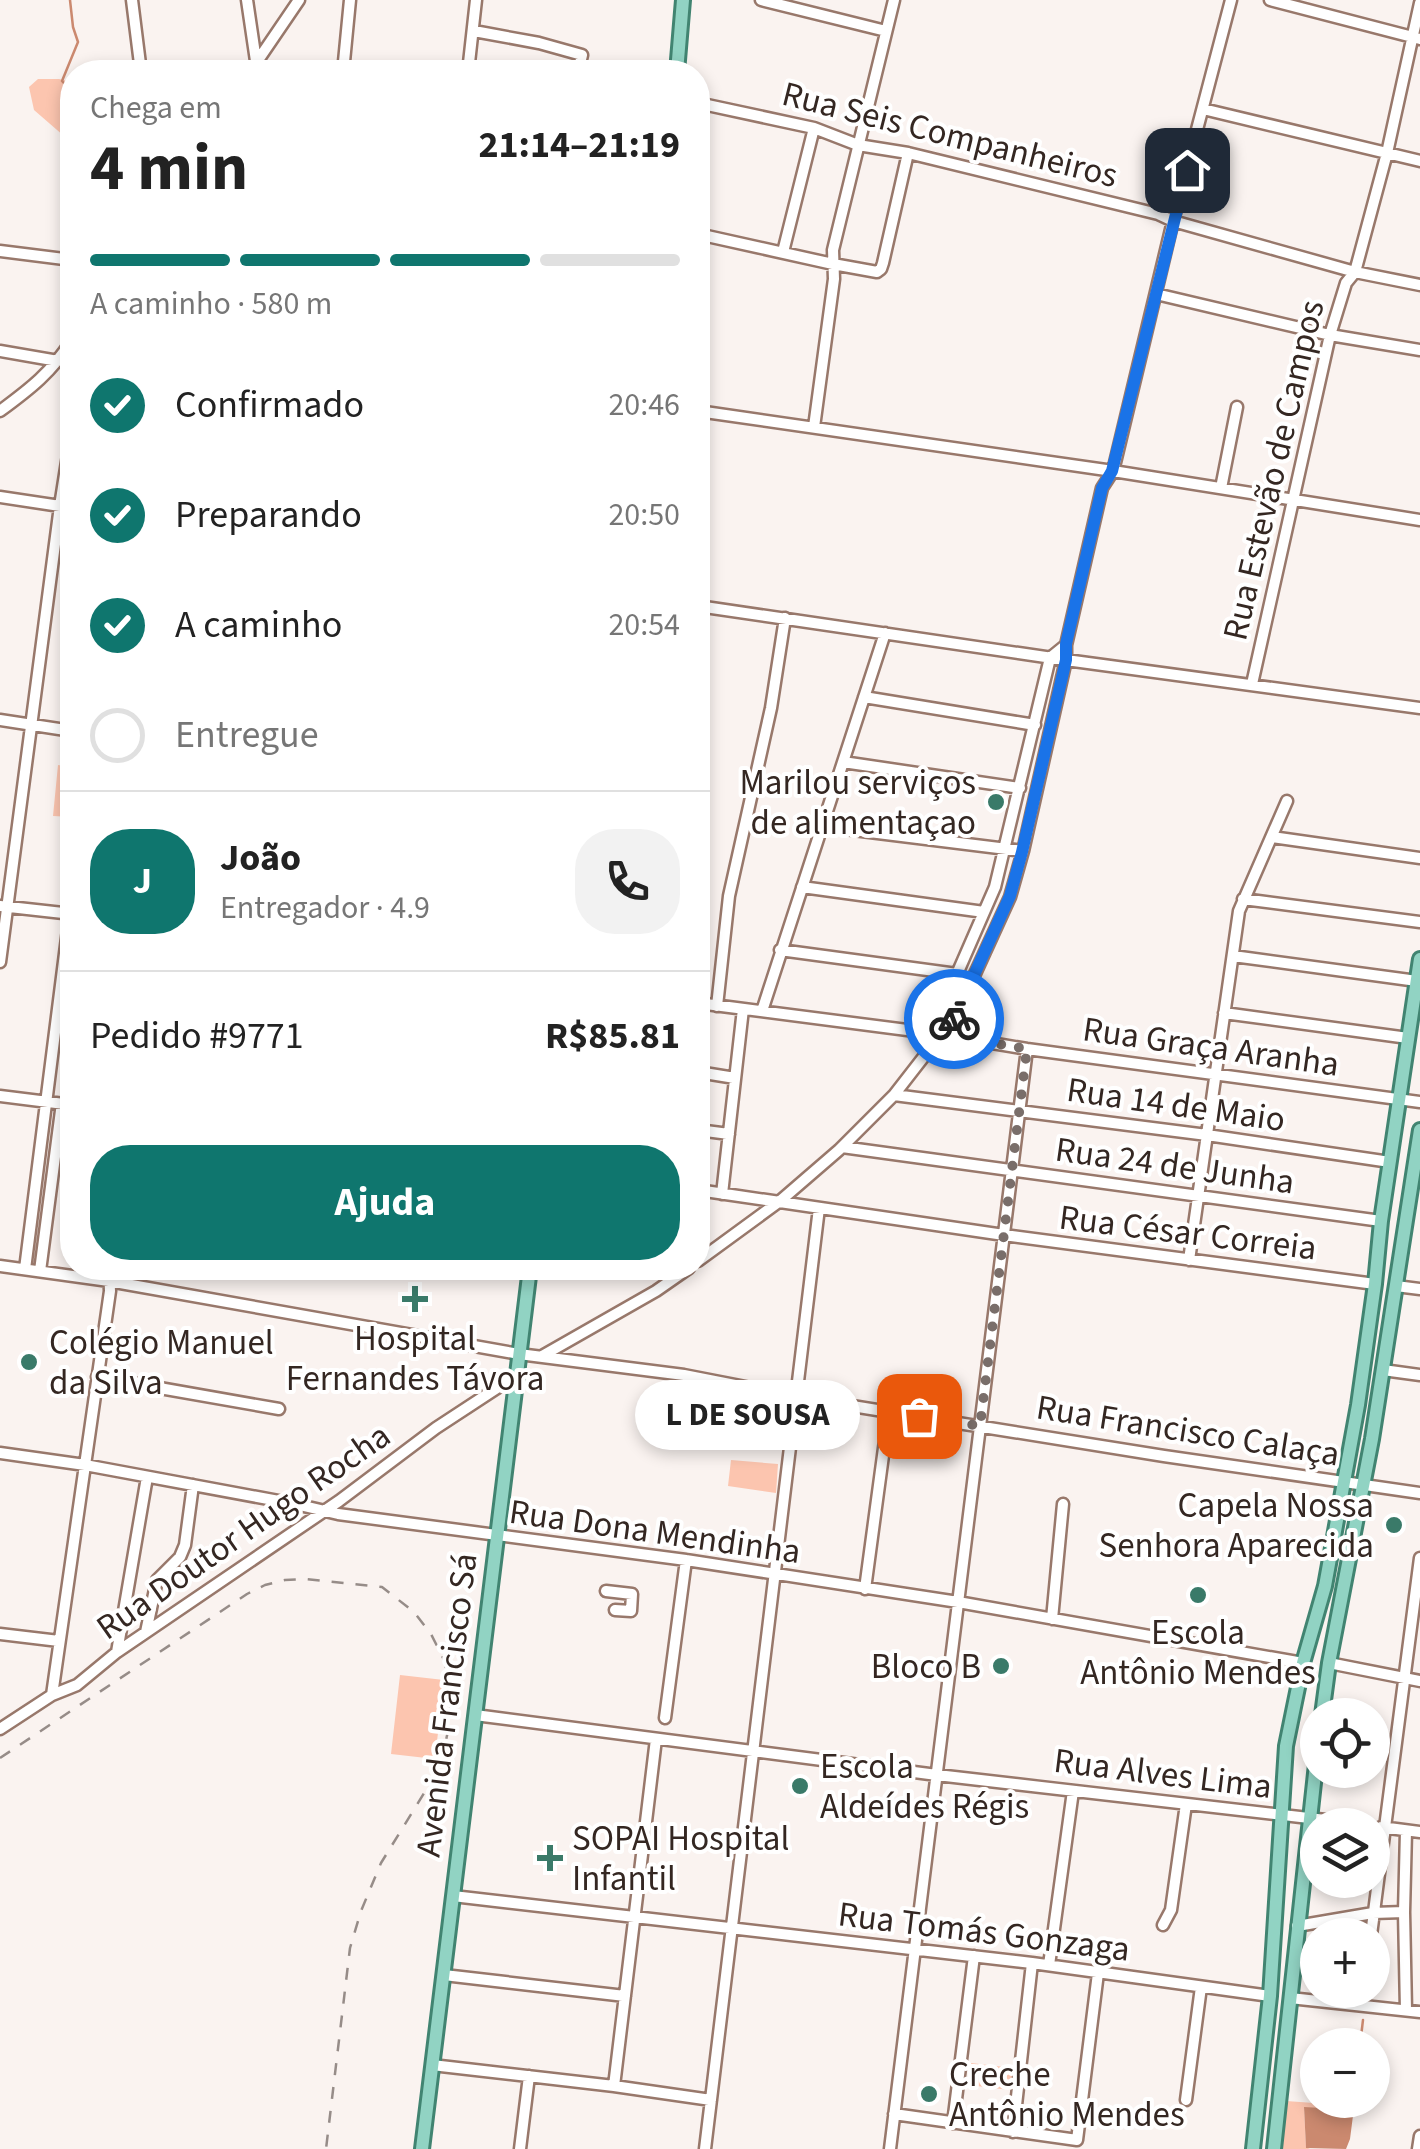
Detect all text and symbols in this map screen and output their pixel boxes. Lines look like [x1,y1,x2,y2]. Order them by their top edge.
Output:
street label: Rua Seis Companheiros [777,69,1123,201]
text: Chega em [90,85,222,131]
text: 21:14–21:19 [478,118,680,172]
text: 4 min [90,122,248,215]
pin [1145,128,1230,213]
icon: home [1160,143,1215,198]
text: A caminho · 580 m [90,281,332,327]
street label: Rua Estevão de Campos [1211,295,1337,645]
icon: check [90,378,145,433]
text: Confirmado [175,378,364,432]
text: 20:46 [608,382,680,428]
icon: check [90,488,145,543]
text: Preparando [175,488,362,542]
text: 20:50 [608,492,680,538]
icon: check [90,598,145,653]
text: A caminho [175,598,342,652]
text: 20:54 [608,602,680,648]
text: Entregue [175,708,319,762]
place label: Marilou serviços de alimentaçao [739,758,976,848]
marker: Marilou serviços de alimentaçao [985,791,1007,813]
button: phone [575,829,680,934]
text: João [220,831,301,885]
text: J [133,854,152,908]
text: Entregador · 4.9 [220,885,430,931]
courier [904,969,1004,1069]
icon: bike [927,992,982,1047]
street label: Rua Graça Aranha [1080,1004,1342,1090]
text: Pedido #9771 [90,1009,304,1063]
text: R$85.81 [545,1009,680,1063]
street label: Rua 14 de Maio [1064,1065,1288,1145]
street label: Rua 24 de Junha [1052,1124,1298,1208]
button: Ajuda [90,1145,680,1260]
street label: Rua César Correia [1056,1192,1319,1274]
marker: Hospital Fernandes Távora [402,1286,428,1312]
place label: Hospital Fernandes Távora [286,1314,544,1404]
place label: Colégio Manuel da Silva [49,1318,274,1408]
marker: Colégio Manuel da Silva [18,1351,40,1373]
pin [877,1374,962,1459]
callout: L DE SOUSA [634,1381,859,1451]
street label: Rua Francisco Calaça [1033,1382,1343,1480]
icon: bag [892,1389,947,1444]
text: L DE SOUSA [665,1392,830,1438]
street label: Rua Doutor Hugo Rocha [86,1411,401,1652]
place label: Capela Nossa Senhora Aparecida [1098,1481,1374,1571]
street label: Rua Dona Mendinha [506,1487,804,1577]
marker: Capela Nossa Senhora Aparecida [1383,1514,1405,1536]
street label: Avenida Francisco Sá [404,1550,490,1860]
marker: Escola Antônio Mendes [1187,1584,1209,1606]
place label: Escola Antônio Mendes [1080,1608,1316,1698]
place label: Bloco B [871,1642,981,1692]
marker: Bloco B [990,1655,1012,1677]
map controls [1300,1698,1390,2118]
button: locate [1300,1698,1390,1788]
street label: Rua Alves Lima [1051,1736,1275,1812]
place label: Escola Aldeídes Régis [820,1742,1029,1832]
marker: Escola Aldeídes Régis [789,1775,811,1797]
button: layers [1300,1808,1390,1898]
place label: SOPAI Hospital Infantil [572,1814,789,1904]
marker: SOPAI Hospital Infantil [537,1845,563,1871]
street label: Rua Tomás Gonzaga [835,1889,1133,1975]
button: + [1300,1918,1390,2008]
button: − [1300,2028,1390,2118]
place label: Creche Antônio Mendes [949,2050,1185,2140]
marker: Creche Antônio Mendes [918,2083,940,2105]

